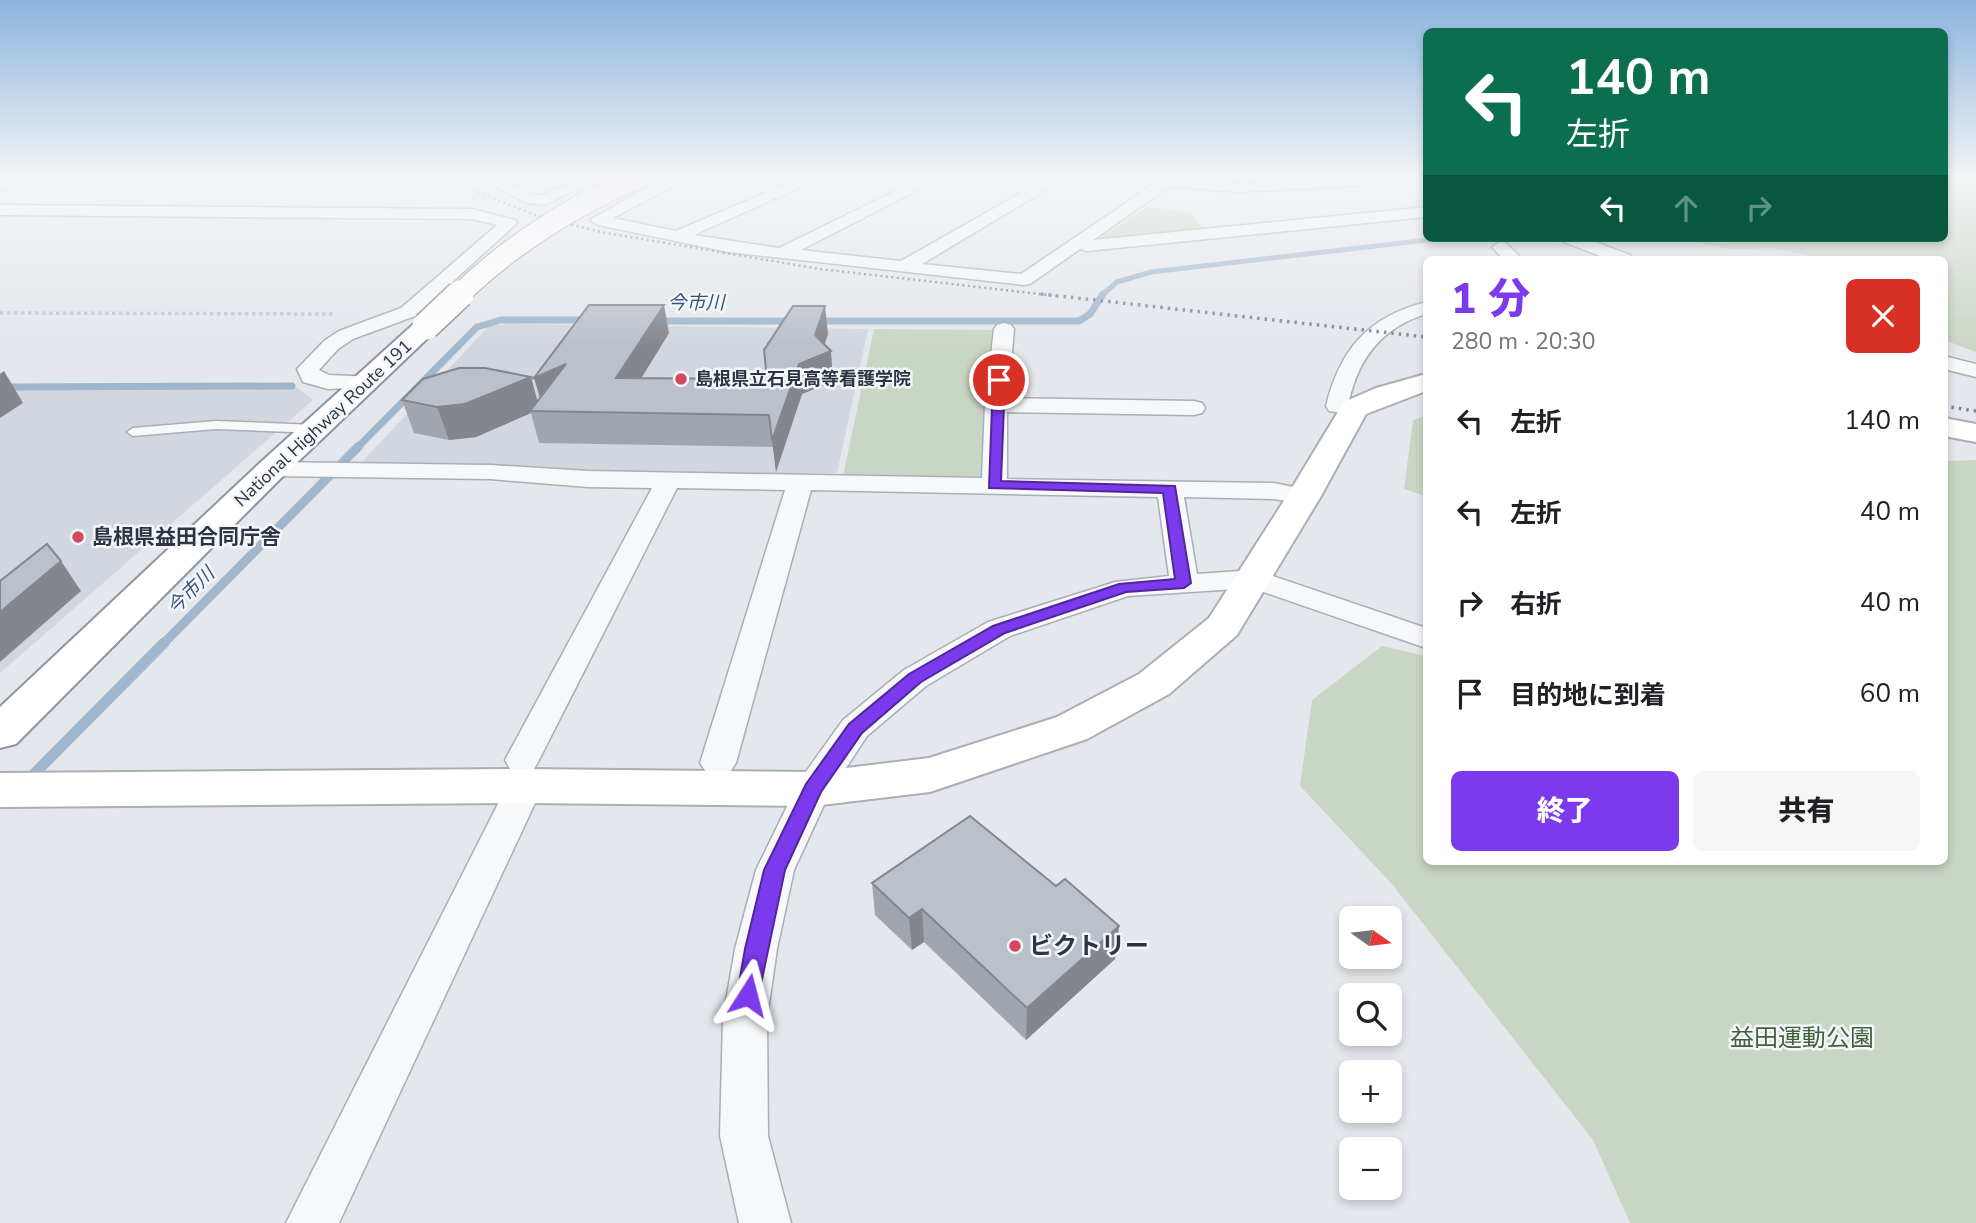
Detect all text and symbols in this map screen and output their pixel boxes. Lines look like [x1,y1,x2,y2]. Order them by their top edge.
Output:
text: 140 m [1566,44,1710,111]
icon: left [1451,56,1542,147]
text: 左折 [1566,113,1630,156]
icon: left [1594,189,1632,227]
icon: ahead [1667,189,1705,227]
icon: right [1740,189,1778,227]
text: 1 分 [1451,271,1530,328]
button: close [1846,279,1920,353]
water label: 今市川 [667,290,726,316]
text: 280 m · 20:30 [1451,326,1596,357]
street label: National Highway Route 191 [229,334,417,512]
pin [969,350,1029,410]
icon: arrive [980,361,1018,399]
place label: 島根県立石見高等看護学院 [695,367,911,391]
marker: 島根県立石見高等看護学院 [673,371,689,387]
icon: left [1451,402,1489,440]
text: 140 m [1844,403,1920,438]
text: 左折 [1510,405,1562,440]
icon: left [1451,493,1489,531]
text: 40 m [1860,494,1920,529]
text: 左折 [1510,496,1562,531]
place label: 島根県益田合同庁舎 [92,523,281,551]
marker: 島根県益田合同庁舎 [70,529,86,545]
water label: 今市川 [162,560,222,620]
icon: right [1451,584,1489,622]
text: 40 m [1860,585,1920,620]
text: 右折 [1510,587,1562,622]
icon: arrive [1451,675,1489,713]
text: 60 m [1860,676,1920,711]
text: 目的地に到着 [1510,678,1666,713]
button: 終了 [1451,771,1679,851]
button: 共有 [1693,771,1920,851]
north arrow [1339,906,1402,970]
map controls [1339,906,1402,1200]
place label: ビクトリー [1029,930,1149,962]
marker: ビクトリー [1007,938,1023,954]
position arrow [711,958,785,1032]
button: search [1339,983,1402,1046]
park label: 益田運動公園 [1730,1022,1874,1054]
button: + [1339,1060,1402,1123]
button: − [1339,1137,1402,1200]

